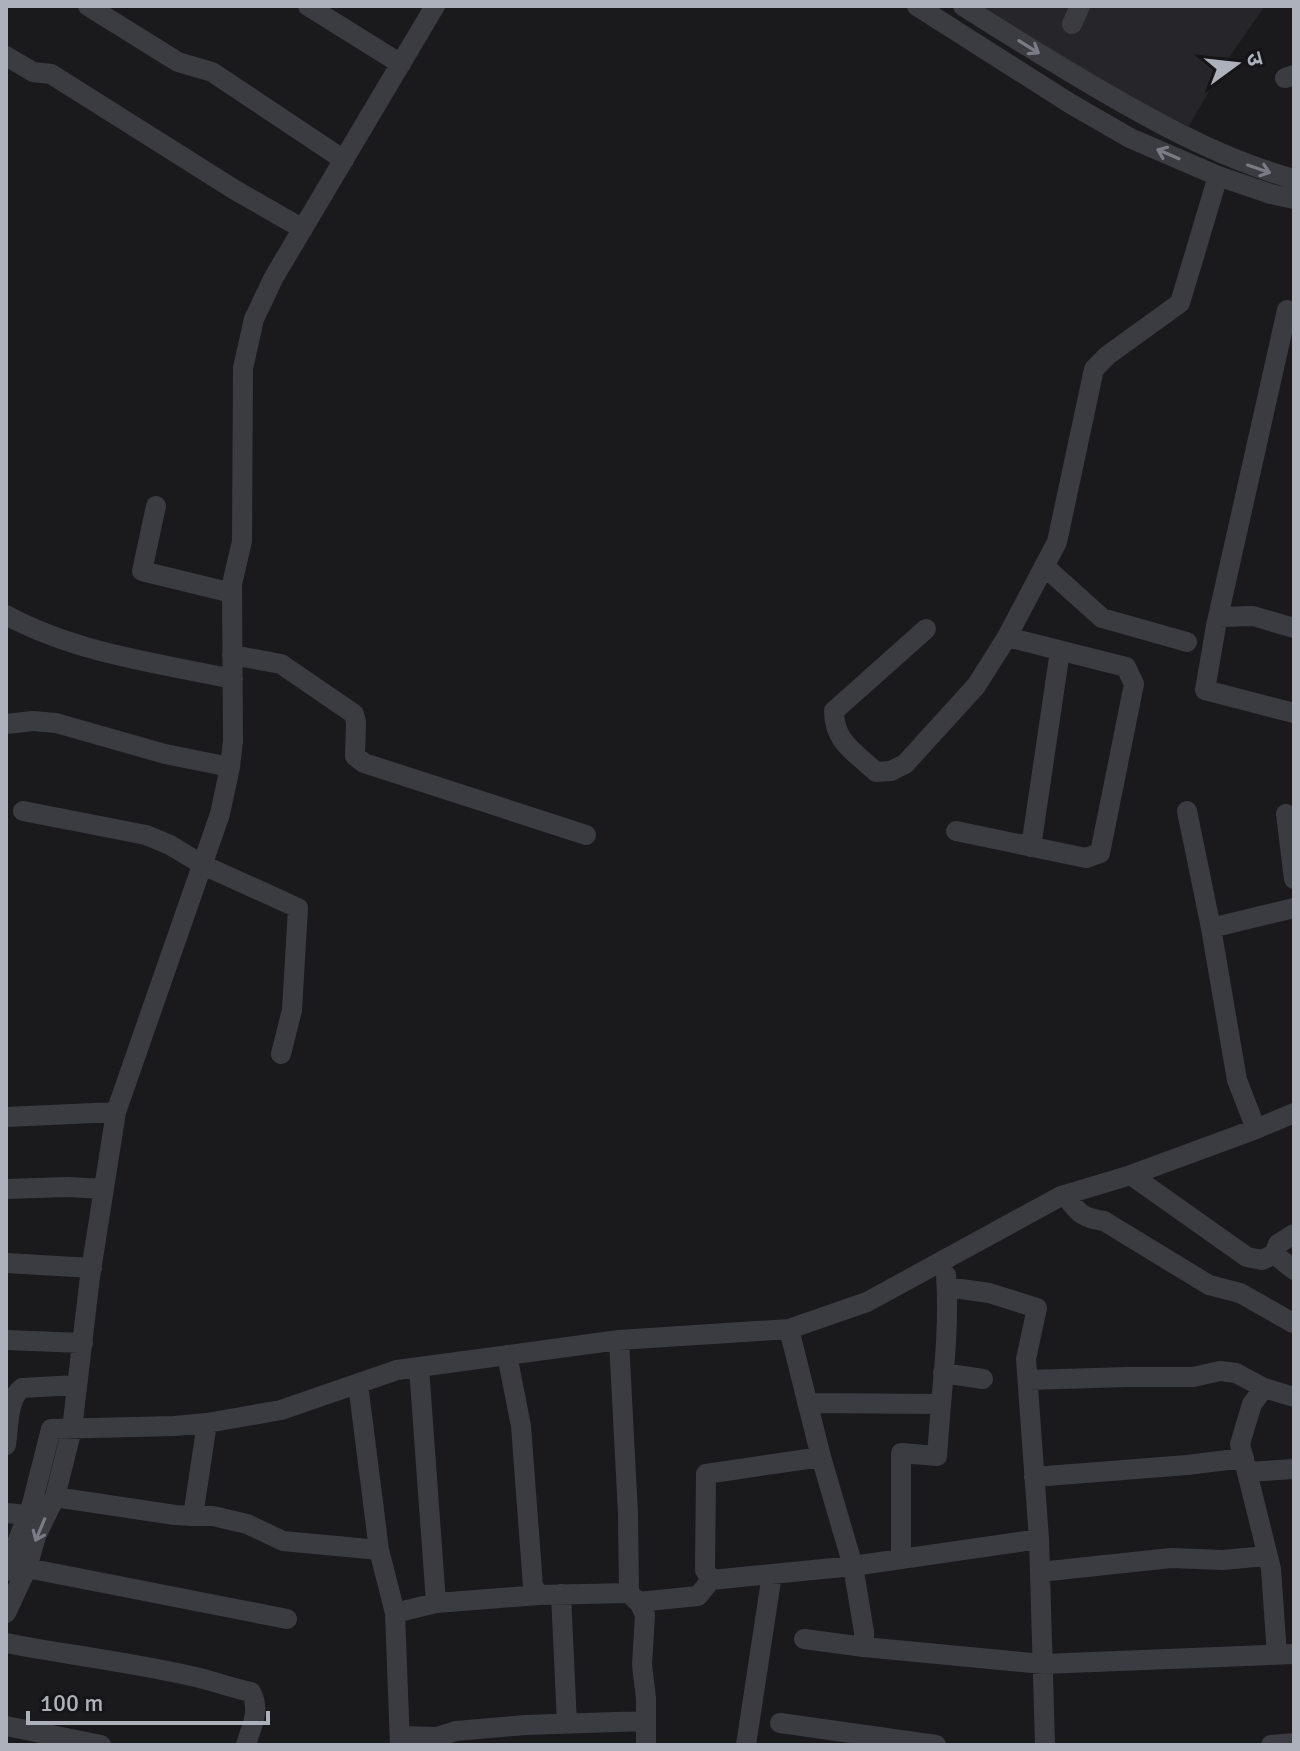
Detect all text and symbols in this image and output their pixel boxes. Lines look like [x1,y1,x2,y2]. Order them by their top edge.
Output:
north arrow [1196,24,1276,104]
one-way arrow [1017,40,1040,56]
text: उ [1240,49,1270,70]
one-way arrow [1156,146,1181,161]
one-way arrow [1246,162,1271,177]
one-way arrow [31,1517,46,1542]
scale bar [28,1675,268,1725]
text: 100 m [40,1688,103,1718]

